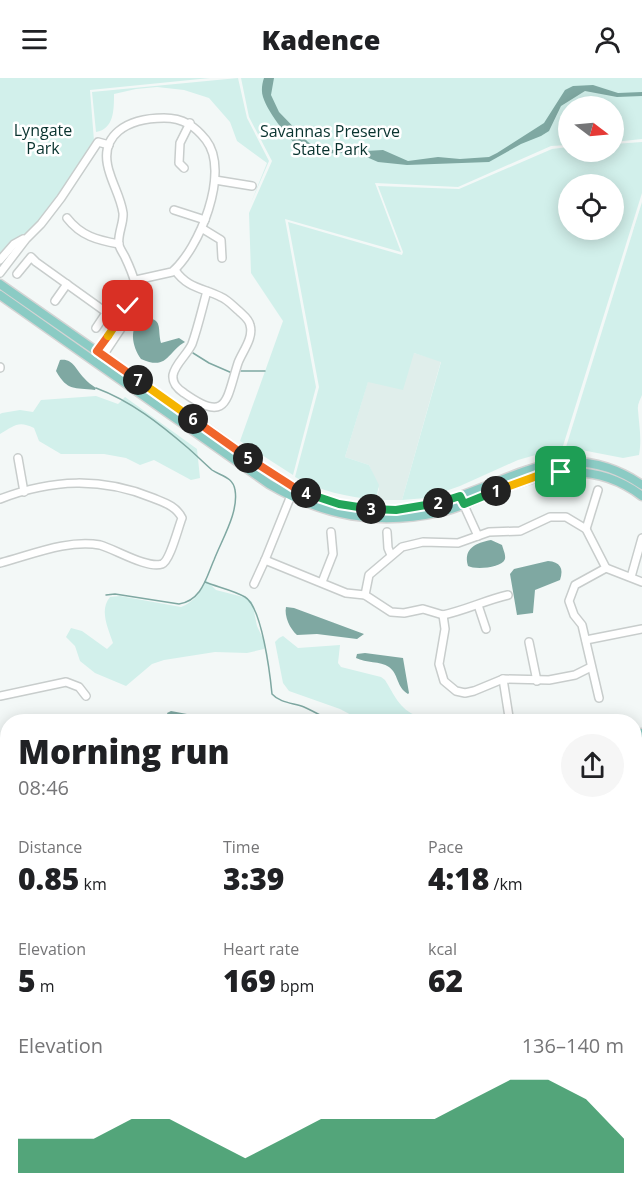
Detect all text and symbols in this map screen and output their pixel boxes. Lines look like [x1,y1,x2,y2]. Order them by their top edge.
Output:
text: Kadence [262,21,380,58]
icon: menu [18,23,51,56]
icon: person [591,23,624,56]
north arrow [558,96,624,162]
map controls [558,96,624,240]
park label: Lyngate Park [14,119,72,159]
park label: Savannas Preserve State Park [260,120,400,160]
button: locate [558,174,624,240]
pin [102,280,153,331]
icon: check [111,289,144,322]
pin: 7 [123,365,153,395]
text: 7 [133,369,143,391]
pin: 6 [178,404,208,434]
text: 6 [188,408,198,430]
pin: 5 [233,443,263,473]
pin [535,446,586,497]
text: 5 [243,447,253,469]
icon: arrive [544,455,577,488]
pin: 1 [481,476,511,506]
pin: 4 [291,478,321,508]
text: 1 [491,480,501,502]
text: 4 [301,482,311,504]
pin: 2 [423,488,453,518]
text: 2 [433,492,443,514]
pin: 3 [356,494,386,524]
text: 3 [366,498,376,520]
text: Morning run [18,729,230,774]
button: share [561,734,624,797]
text: 08:46 [18,774,69,801]
text: Distance [18,836,82,858]
text: Time [223,836,260,858]
text: Pace [428,836,463,858]
text: 0.85 [18,858,79,899]
text: 3:39 [223,858,284,899]
text: 4:18 [428,858,489,899]
text: km [79,873,107,895]
text: /km [489,873,523,895]
text: Elevation [18,938,86,960]
text: Heart rate [223,938,299,960]
text: kcal [428,938,457,960]
text: 5 [18,960,36,1001]
text: 169 [223,960,276,1001]
text: 62 [428,960,463,1001]
text: m [36,975,55,997]
text: bpm [276,975,314,997]
text: Elevation [18,1032,103,1059]
text: 136–140 m [522,1032,624,1059]

